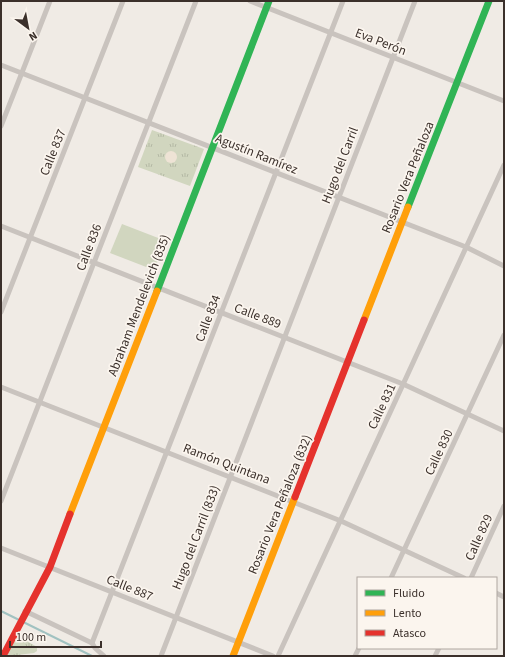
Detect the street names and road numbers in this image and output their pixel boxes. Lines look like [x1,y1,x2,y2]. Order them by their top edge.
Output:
street label: Eva Perón [352,24,409,60]
street label: Rosario Vera Peñaloza [377,119,439,236]
street label: Hugo del Carril [317,124,363,206]
street label: Calle 837 [35,126,70,178]
street label: Agustín Ramírez [213,129,301,179]
street label: Calle 836 [72,221,106,273]
street label: Abraham Mendelevich (835) [104,232,174,379]
street label: Calle 834 [191,292,225,344]
street label: Calle 889 [232,299,284,333]
street label: Calle 831 [363,380,400,432]
street label: Calle 830 [420,426,457,478]
street label: Rosario Vera Peñaloza (832) [244,432,316,577]
street label: Ramón Quintana [181,439,273,489]
street label: Hugo del Carril (833) [168,483,224,592]
street label: Calle 829 [461,511,497,563]
street label: Calle 887 [104,570,156,605]

